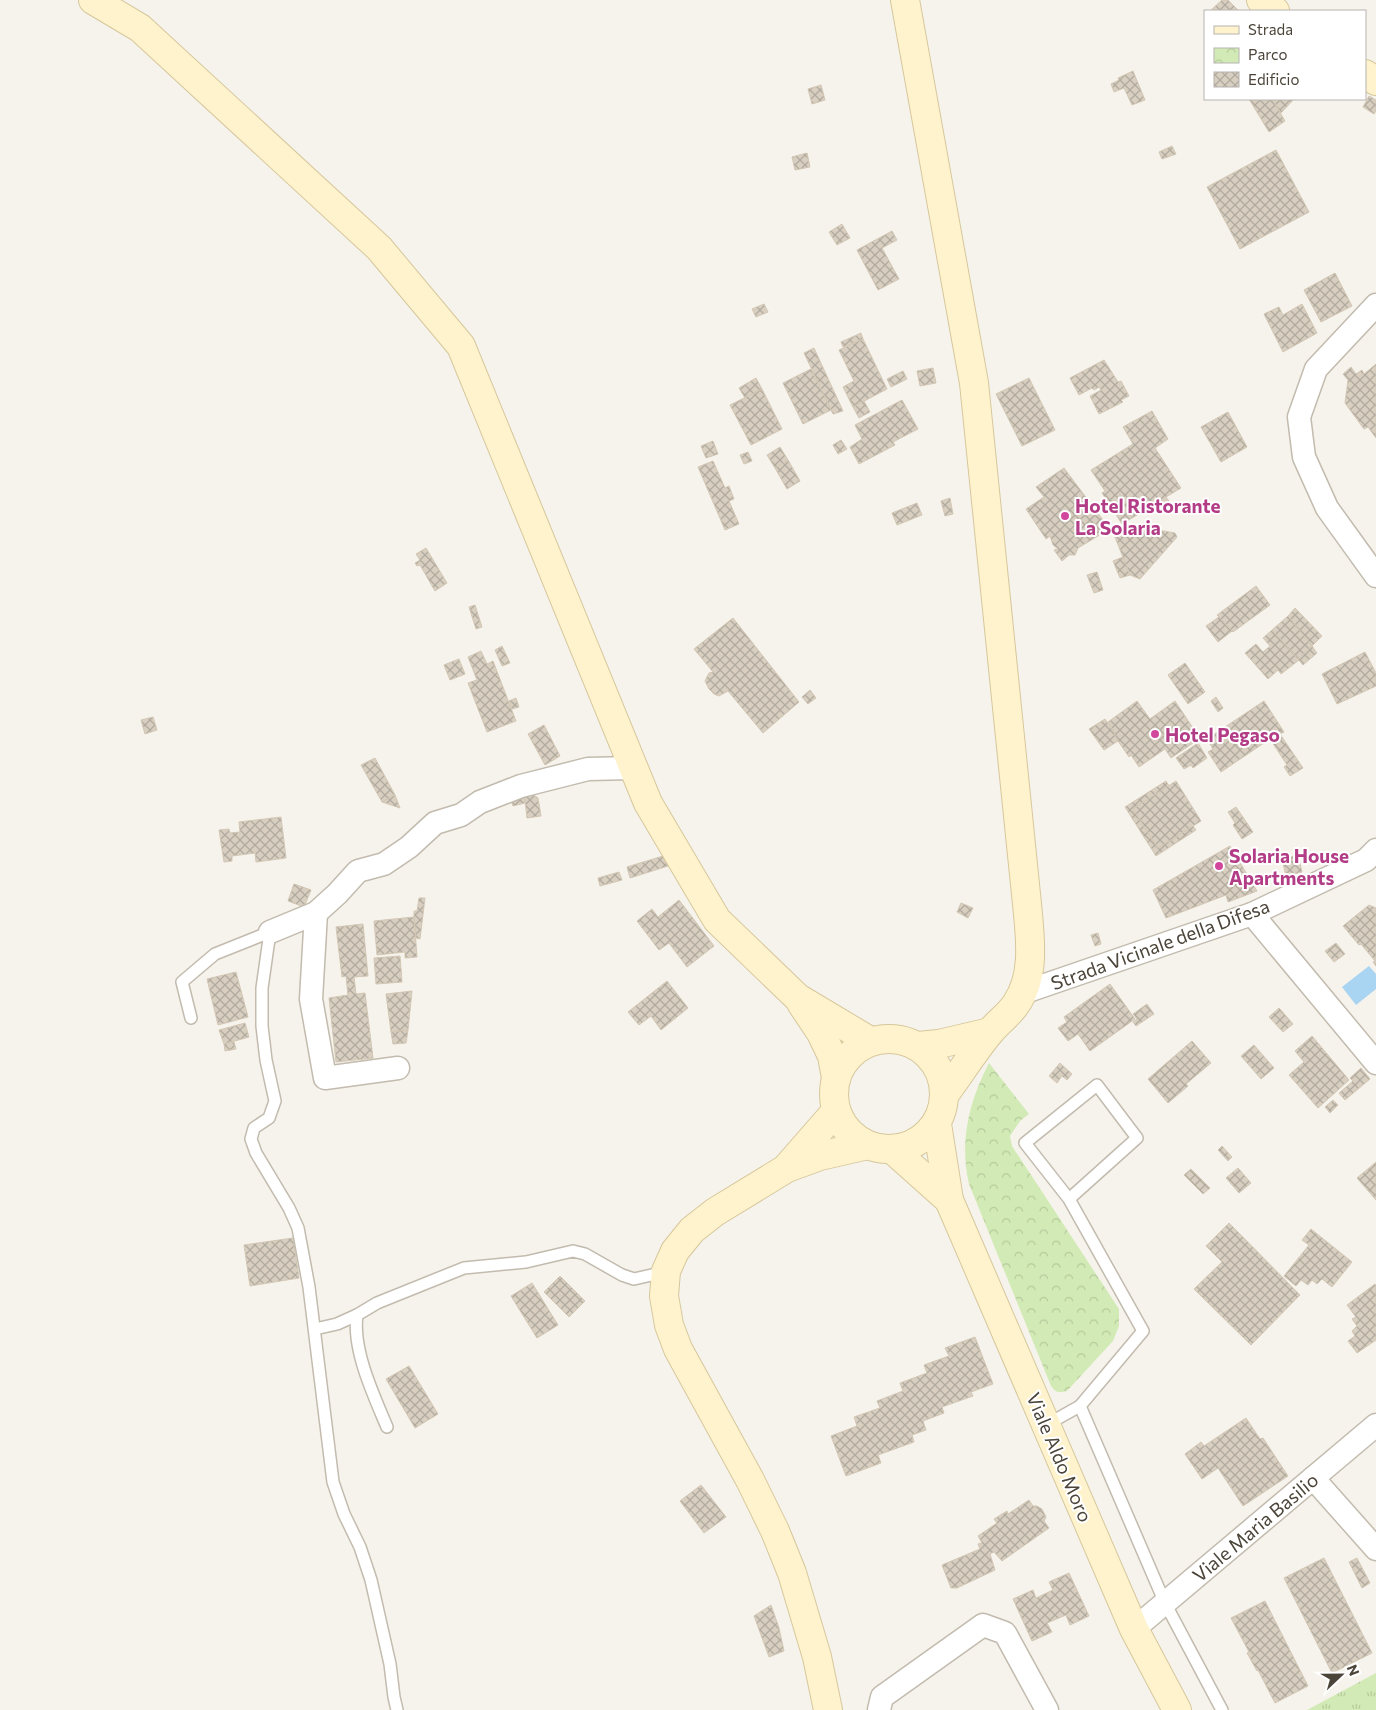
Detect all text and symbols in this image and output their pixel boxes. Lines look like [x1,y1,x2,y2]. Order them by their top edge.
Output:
legend [1204,10,1366,100]
text: Strada [1248,20,1293,38]
text: Parco [1248,45,1287,63]
text: Edificio [1248,70,1299,88]
place label: Hotel Ristorante La Solaria [1075,494,1220,539]
marker: Hotel Ristorante La Solaria [1059,510,1071,522]
place label: Hotel Pegaso [1165,723,1280,746]
marker: Hotel Pegaso [1149,728,1161,740]
place label: Solaria House Apartments [1229,844,1349,889]
marker: Solaria House Apartments [1213,860,1225,872]
street label: Strada Vicinale della Difesa [1048,894,1272,994]
street label: Viale Aldo Moro [1022,1389,1098,1525]
street label: Viale Maria Basilio [1187,1468,1323,1586]
north arrow [1316,1650,1366,1700]
text: N [1344,1662,1363,1678]

